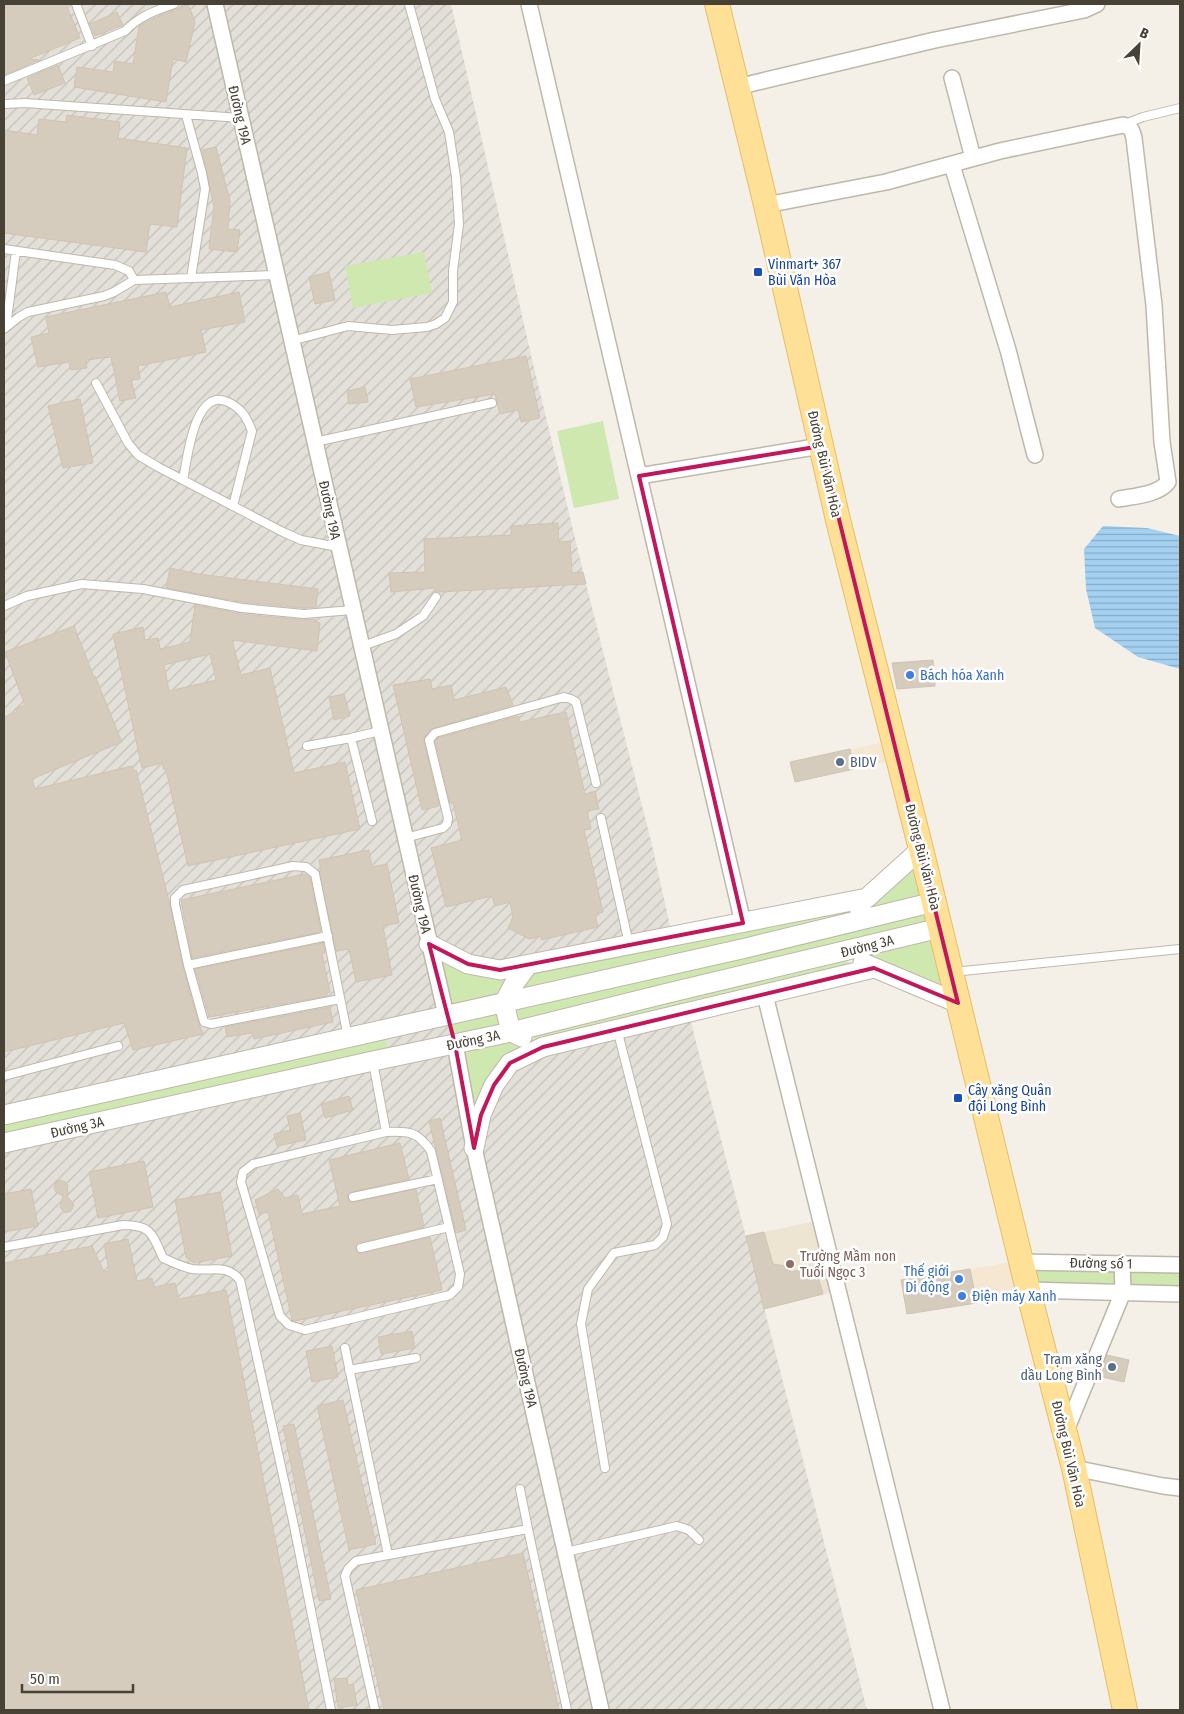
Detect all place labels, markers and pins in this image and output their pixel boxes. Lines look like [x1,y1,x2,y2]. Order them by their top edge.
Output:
place label: Vinmart+ 367 Bùi Văn Hòa [768,256,841,289]
marker: Vinmart+ 367 Bùi Văn Hòa [752,266,764,278]
place label: Bách hóa Xanh [920,667,1004,684]
marker: Bách hóa Xanh [904,669,916,681]
place label: BIDV [850,754,877,771]
marker: BIDV [834,756,846,768]
place label: Cây xăng Quân đội Long Bình [968,1082,1052,1115]
marker: Cây xăng Quân đội Long Bình [952,1092,964,1104]
place label: Trường Mầm non Tuổi Ngọc 3 [800,1247,896,1281]
marker: Trường Mầm non Tuổi Ngọc 3 [784,1258,796,1270]
place label: Thế giới Di động [904,1262,949,1296]
marker: Thế giới Di động [953,1273,965,1285]
place label: Điện máy Xanh [972,1288,1057,1305]
marker: Điện máy Xanh [956,1290,968,1302]
place label: Trạm xăng dầu Long Bình [1021,1351,1102,1384]
marker: Trạm xăng dầu Long Bình [1106,1361,1118,1373]

